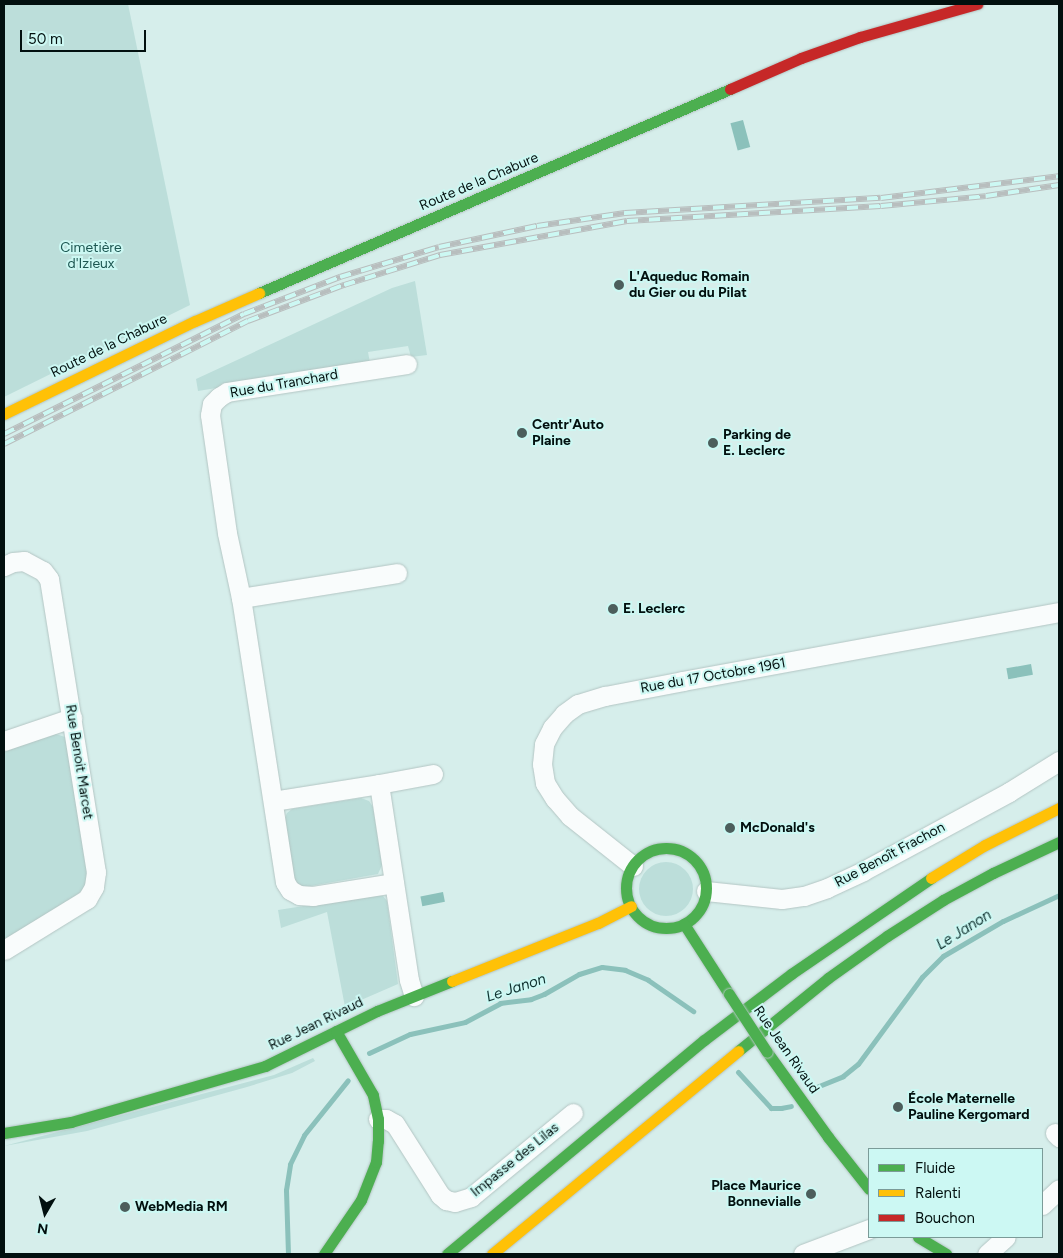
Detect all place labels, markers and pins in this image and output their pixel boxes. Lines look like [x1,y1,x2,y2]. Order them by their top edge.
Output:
place label: L'Aqueduc Romain du Gier ou du Pilat [629,269,749,302]
marker: L'Aqueduc Romain du Gier ou du Pilat [613,279,625,291]
place label: Centr'Auto Plaine [532,417,604,450]
marker: Centr'Auto Plaine [516,427,528,439]
place label: Parking de E. Leclerc [723,427,791,460]
marker: Parking de E. Leclerc [707,437,719,449]
place label: E. Leclerc [623,601,685,617]
marker: E. Leclerc [607,603,619,615]
place label: McDonald's [740,820,815,836]
marker: McDonald's [724,822,736,834]
place label: École Maternelle Pauline Kergomard [908,1091,1030,1124]
marker: École Maternelle Pauline Kergomard [892,1101,904,1113]
place label: Place Maurice Bonnevialle [711,1178,801,1210]
marker: Place Maurice Bonnevialle [805,1188,817,1200]
place label: WebMedia RM [135,1199,228,1215]
marker: WebMedia RM [119,1201,131,1213]

